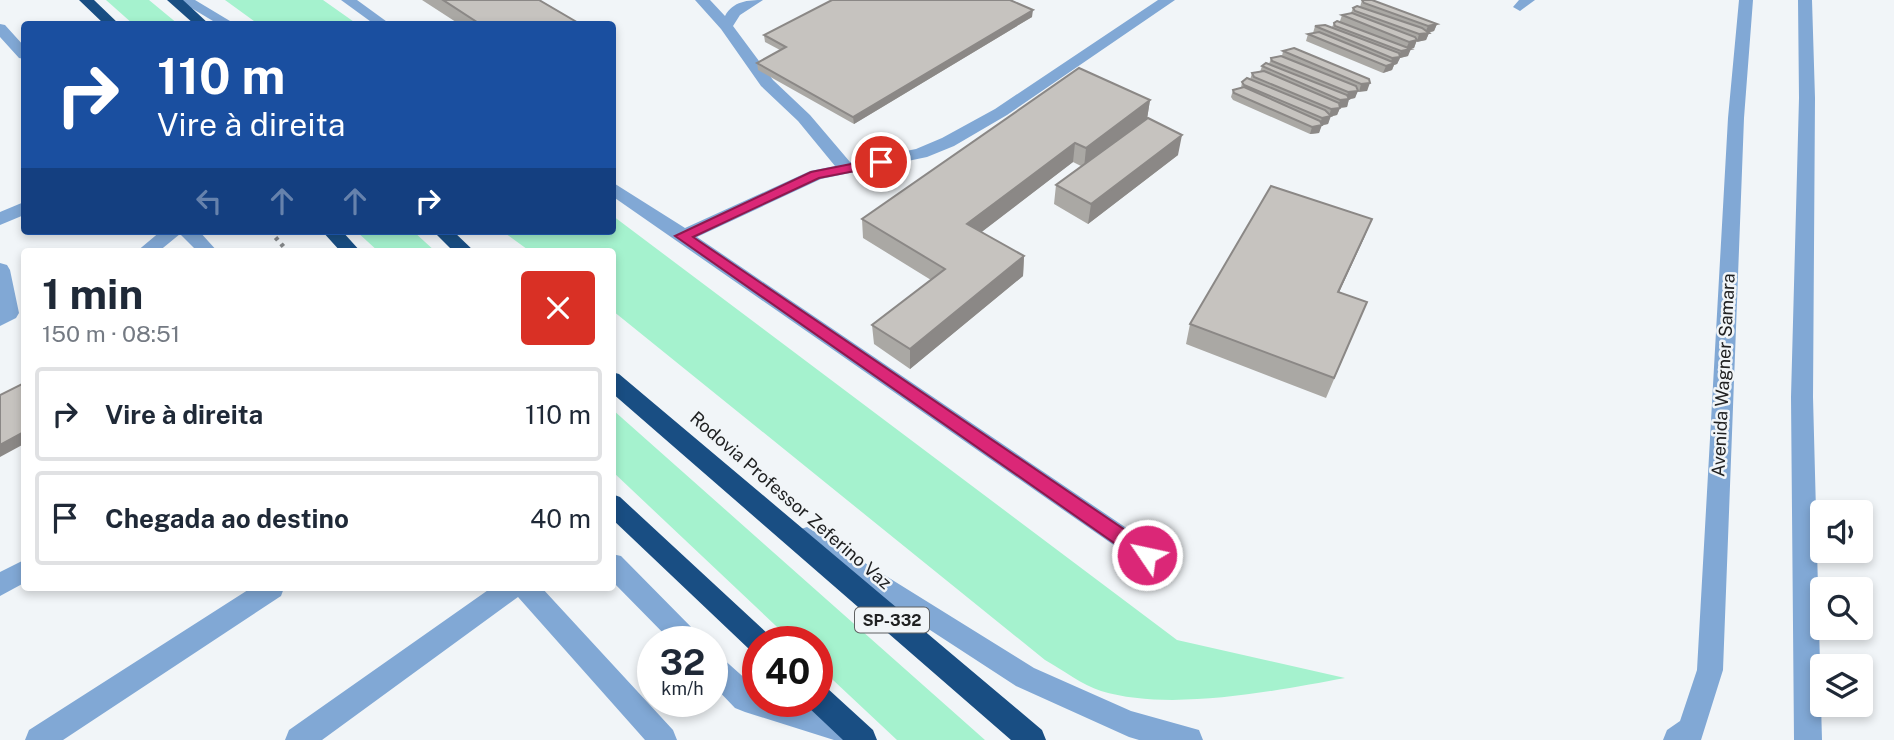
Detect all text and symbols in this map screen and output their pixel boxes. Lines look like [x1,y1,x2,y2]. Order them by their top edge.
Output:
text: 110 m [157,47,285,105]
icon: right [42,49,133,140]
text: Vire à direita [157,106,345,143]
pin [851,132,911,192]
icon: arrive [862,143,900,181]
icon: left [190,182,228,220]
icon: ahead [263,182,301,220]
icon: ahead [336,182,374,220]
icon: right [409,182,447,220]
text: 1 min [42,269,143,318]
button: close [521,271,595,345]
street label: Avenida Wagner Samara [1707,273,1739,477]
text: 150 m · 08:51 [42,320,180,347]
icon: right [46,395,84,433]
text: Vire à direita [105,399,263,430]
text: 110 m [525,399,591,430]
street label: Rodovia Professor Zeferino Vaz [686,407,896,593]
icon: arrive [46,499,84,537]
map controls [1810,500,1873,717]
button: sound [1810,500,1873,563]
text: Chegada ao destino [105,503,349,534]
text: 40 m [530,503,591,534]
position arrow [1110,518,1184,592]
button: search [1810,577,1873,640]
road number: SP-332 [855,608,929,632]
speed limit sign: 40 [742,626,833,717]
text: 32 [660,642,705,683]
button: layers [1810,654,1873,717]
text: km/h [661,678,704,699]

